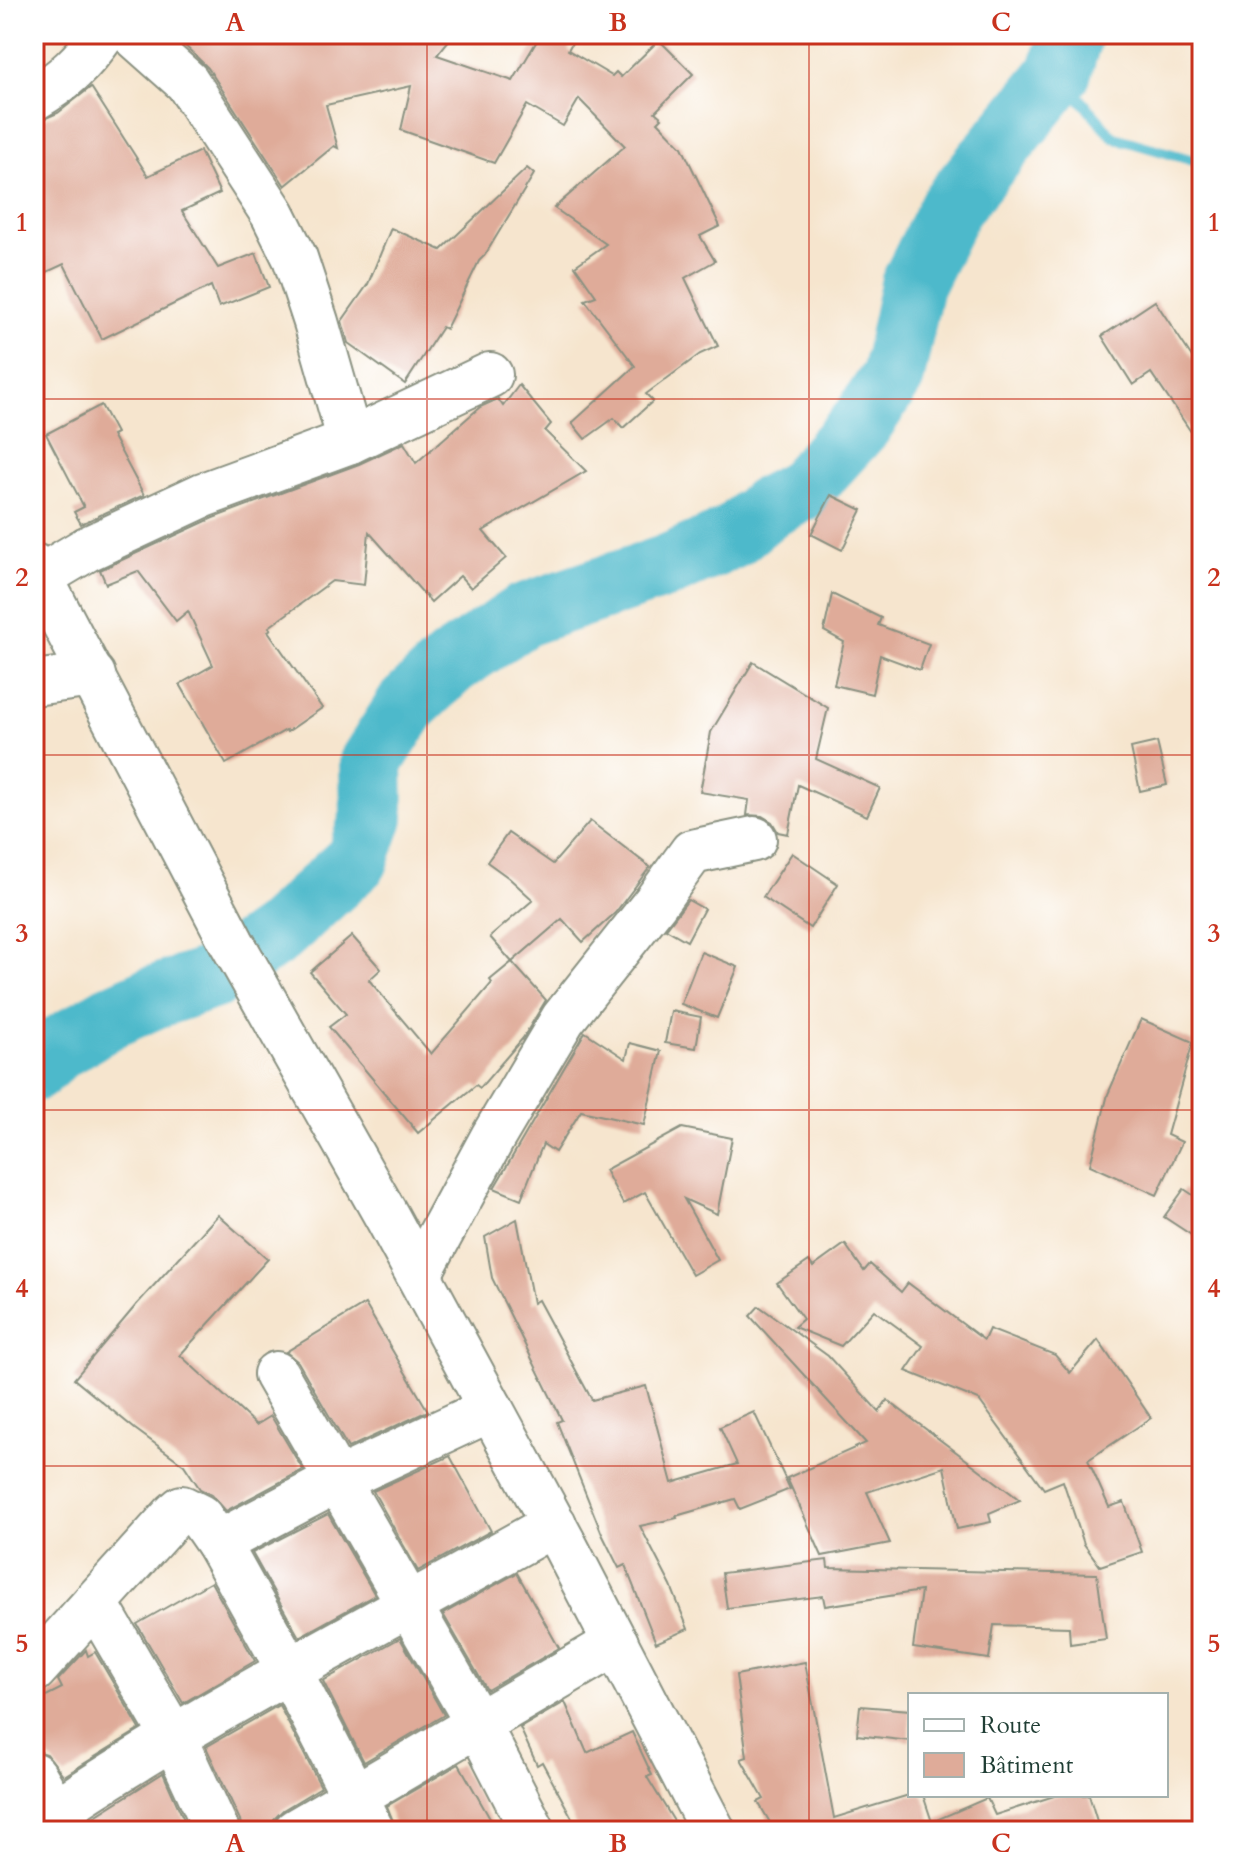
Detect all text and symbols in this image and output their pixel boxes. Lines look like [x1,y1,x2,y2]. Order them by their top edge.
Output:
text: A [225,5,245,40]
text: B [609,5,627,40]
text: C [991,5,1011,40]
text: 1 [15,205,29,240]
text: 1 [1207,205,1221,240]
text: 2 [15,560,29,595]
text: 2 [1207,560,1221,595]
text: 3 [15,916,29,951]
text: 3 [1207,916,1221,951]
text: 4 [15,1271,29,1306]
text: 4 [1207,1271,1221,1306]
text: 5 [15,1626,29,1661]
text: 5 [1207,1626,1221,1661]
legend [908,1693,1168,1797]
text: Route [980,1709,1041,1742]
text: Bâtiment [980,1749,1074,1782]
text: A [225,1826,245,1861]
text: B [609,1826,627,1861]
text: C [991,1826,1011,1861]

